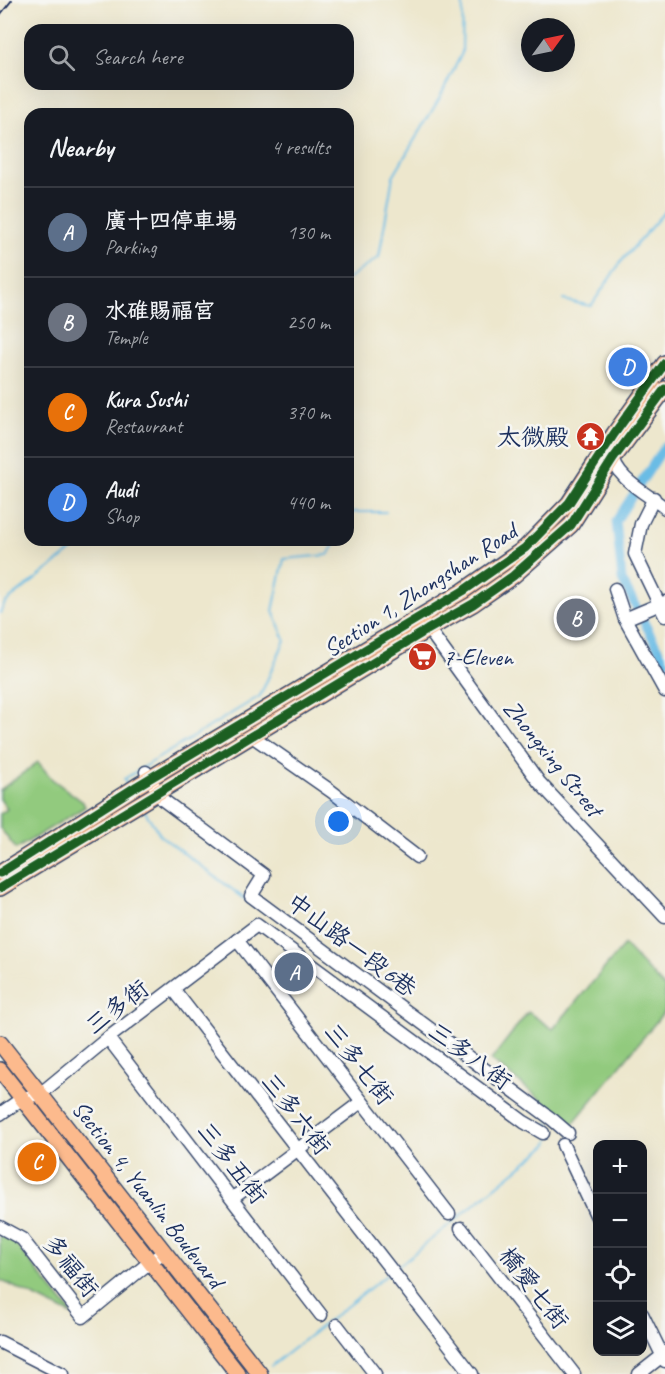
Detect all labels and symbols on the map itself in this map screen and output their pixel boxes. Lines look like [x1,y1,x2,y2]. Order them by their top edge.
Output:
north arrow [521,18,575,72]
pin: D [608,344,648,389]
temple icon: 太微殿 [574,421,606,453]
place label: 太微殿 [497,422,569,452]
street label: Section 1, Zhongshan Road [318,514,525,664]
pin: B [556,596,596,640]
supermarket icon: 7-Eleven [406,641,438,673]
place label: 7-Eleven [443,642,514,672]
street label: Zhongxing Street [497,694,611,825]
your location [324,807,353,836]
street label: 中山路一段6巷 [281,886,423,1004]
pin: A [274,950,314,994]
street label: 三多街 [79,973,155,1041]
street label: 三多八街 [422,1016,518,1096]
street label: 三多七街 [318,1017,400,1111]
street label: 三多六街 [255,1067,337,1161]
street label: Section 4, Yuanlin Boulevard [65,1094,233,1297]
street label: 三多五街 [191,1116,273,1210]
pin: C [18,1140,57,1184]
street label: 多福街 [37,1229,105,1303]
street label: 橋愛七街 [493,1241,575,1335]

